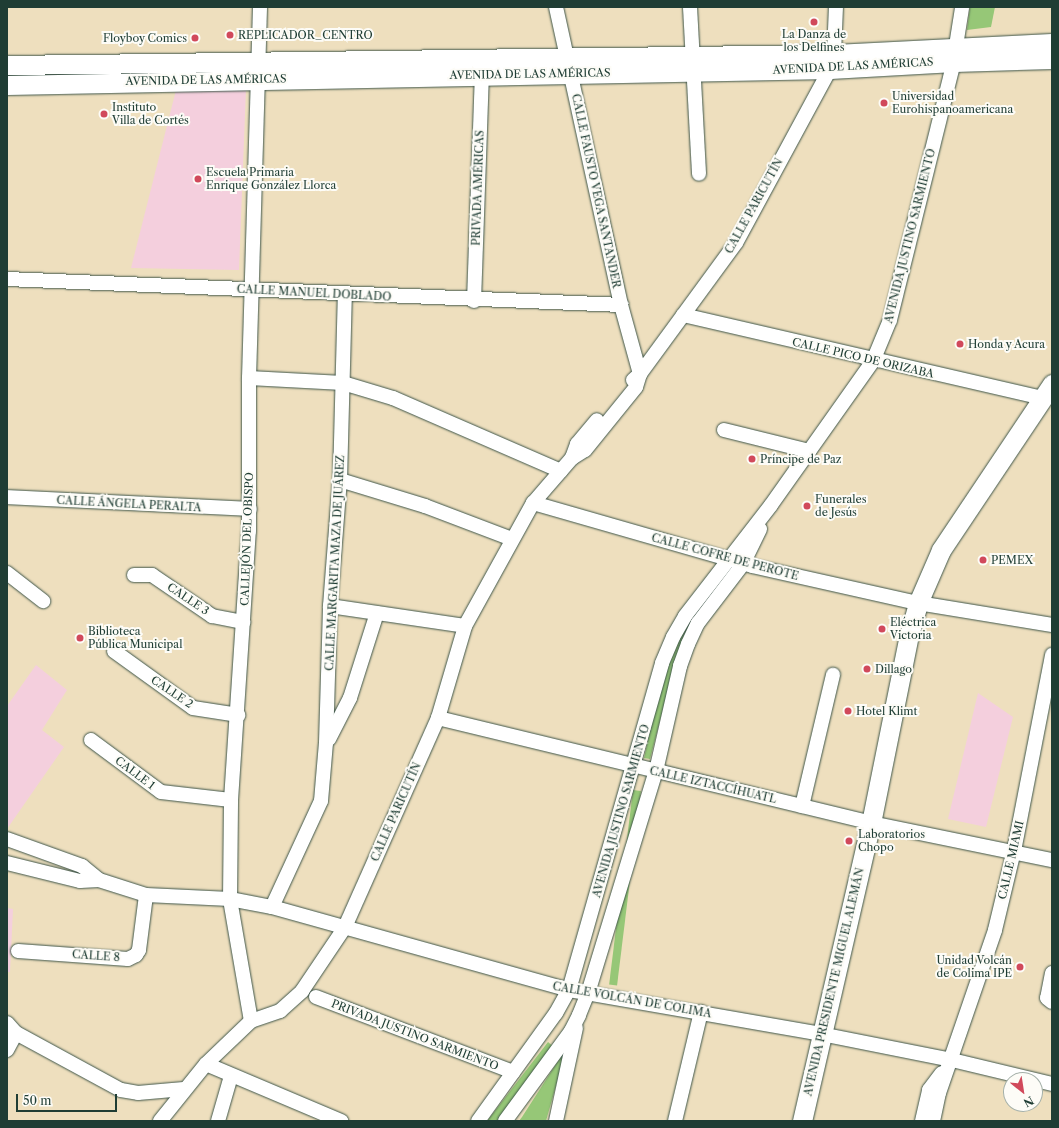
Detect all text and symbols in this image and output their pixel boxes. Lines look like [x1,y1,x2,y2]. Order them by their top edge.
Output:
marker: La Danza de los Delfines [809,17,819,27]
place label: REPLICADOR_CENTRO [238,28,373,42]
place label: La Danza de los Delfines [782,28,846,54]
marker: REPLICADOR_CENTRO [225,30,235,40]
place label: Floyboy Comics [103,31,187,45]
marker: Floyboy Comics [190,33,200,43]
street label: AVENIDA DE LAS AMÉRICAS [772,55,934,77]
street label: AVENIDA DE LAS AMÉRICAS [449,66,611,82]
street label: AVENIDA DE LAS AMÉRICAS [125,72,287,88]
place label: Universidad Eurohispanoamericana [892,90,1013,116]
street label: CALLE FAUSTO VEGA SANTANDER [569,92,623,290]
marker: Universidad Eurohispanoamericana [879,98,889,108]
place label: Instituto Villa de Cortés [112,101,189,127]
marker: Instituto Villa de Cortés [99,109,109,119]
street label: PRIVADA AMÉRICAS [469,130,487,246]
street label: AVENIDA JUSTINO SARMIENTO [882,147,938,325]
street label: CALLE PARICUTÍN [722,156,786,256]
place label: Escuela Primaria Enrique González Llorca [206,166,336,192]
marker: Escuela Primaria Enrique González Llorca [193,174,203,184]
street label: CALLE MANUEL DOBLADO [236,282,392,304]
street label: CALLE PICO DE ORIZABA [791,335,935,381]
place label: Honda y Acura [968,337,1046,351]
marker: Honda y Acura [955,339,965,349]
place label: Príncipe de Paz [760,452,841,466]
street label: CALLE MARGARITA MAZA DE JUÁREZ [323,454,347,672]
marker: Príncipe de Paz [747,454,757,464]
street label: CALLEJÓN DEL OBISPO [238,472,256,606]
place label: Funerales de Jesús [815,493,867,519]
street label: CALLE ÁNGELA PERALTA [56,494,202,514]
marker: Funerales de Jesús [802,501,812,511]
street label: CALLE COFRE DE PEROTE [650,531,800,583]
place label: PEMEX [991,553,1033,567]
marker: PEMEX [978,555,988,565]
street label: CALLE 3 [165,580,211,618]
place label: Eléctrica Victoria [890,616,936,642]
marker: Eléctrica Victoria [877,624,887,634]
place label: Biblioteca Pública Municipal [88,625,183,651]
marker: Biblioteca Pública Municipal [75,633,85,643]
place label: Dillago [875,662,912,676]
marker: Dillago [862,664,872,674]
street label: CALLE 2 [148,673,196,711]
place label: Hotel Klimt [856,704,917,718]
marker: Hotel Klimt [843,706,853,716]
street label: AVENIDA JUSTINO SARMIENTO [590,723,652,899]
street label: CALLE 1 [113,754,157,792]
street label: CALLE PARICUTÍN [368,760,424,864]
street label: CALLE IZTACCÍHUATL [648,764,778,806]
street label: CALLE MIAMI [996,819,1026,901]
place label: Laboratorios Chopo [858,828,925,854]
marker: Laboratorios Chopo [843,835,855,847]
street label: AVENIDA PRESIDENTE MIGUEL ALEMÁN [801,866,867,1098]
street label: CALLE 8 [72,948,120,964]
place label: Unidad Volcán de Colima IPE [936,954,1012,980]
marker: Unidad Volcán de Colima IPE [1015,962,1025,972]
street label: CALLE VOLCÁN DE COLIMA [551,979,713,1021]
street label: PRIVADA JUSTINO SARMIENTO [329,997,501,1073]
north arrow [1003,1072,1043,1112]
scale bar [18,1086,119,1112]
text: 50 m [23,1093,52,1108]
text: N [1021,1093,1036,1110]

